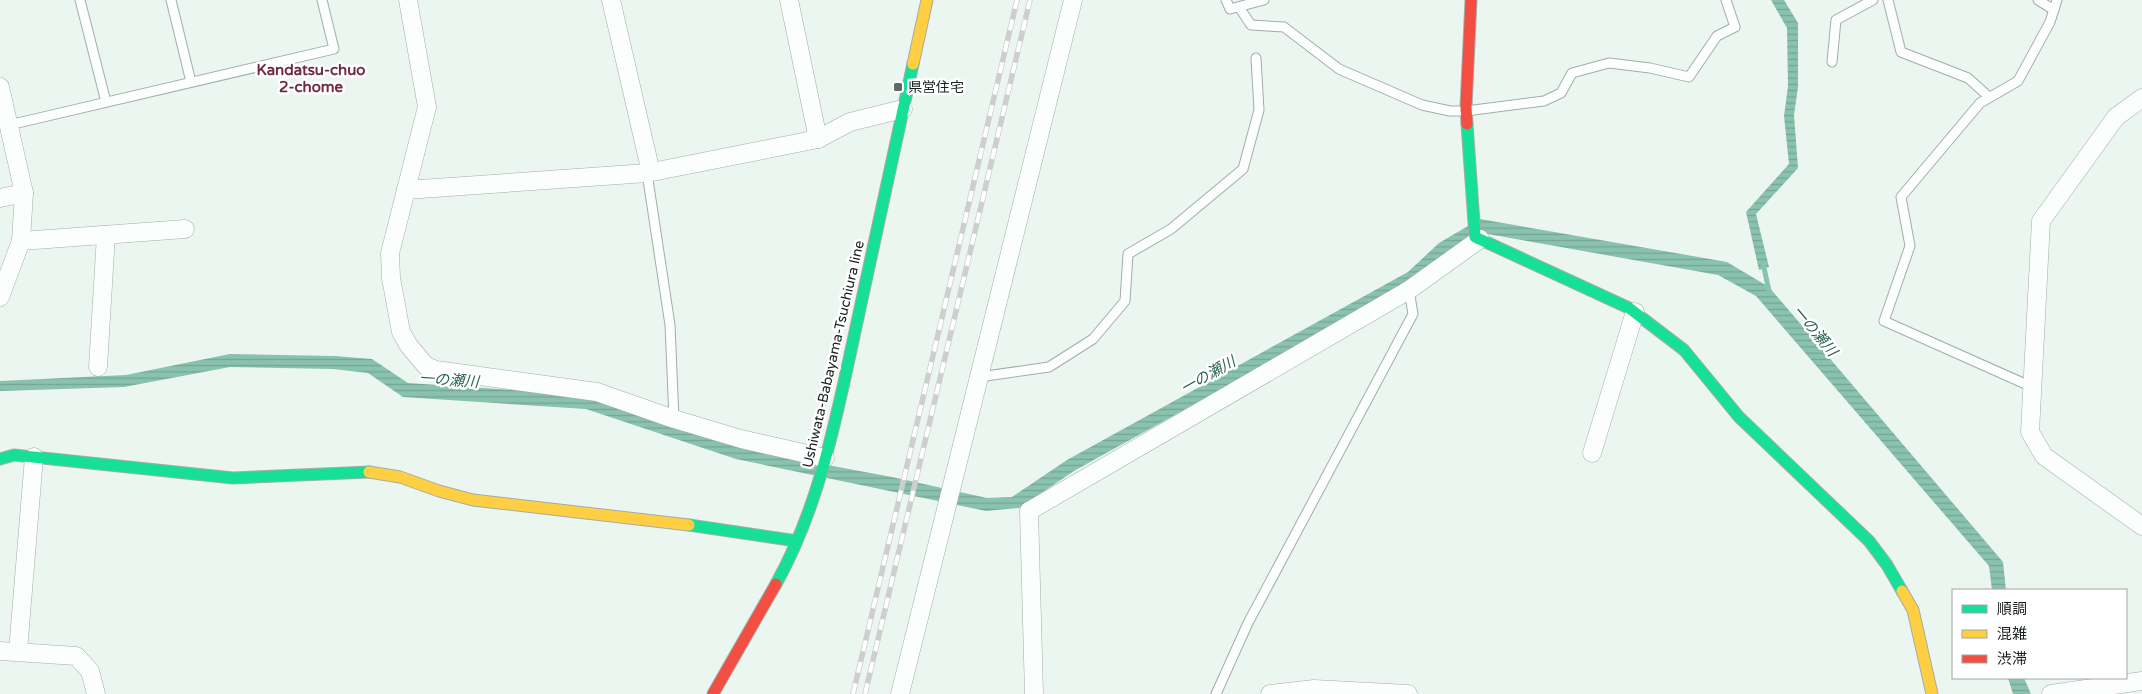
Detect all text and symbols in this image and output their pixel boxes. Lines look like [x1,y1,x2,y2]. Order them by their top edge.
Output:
district label: Kandatsu-chuo 2-chome [257,61,365,96]
place label: 県営住宅 [908,79,964,96]
marker: 県営住宅 [892,81,904,93]
street label: Ushiwata-Babayama-Tsuchiura line [799,239,868,469]
water label: 一の瀬川 [1789,302,1842,361]
water label: 一の瀬川 [1177,352,1240,397]
water label: 一の瀬川 [418,369,482,391]
legend [1952,589,2127,679]
text: 順調 [1997,600,2027,618]
text: 混雑 [1997,625,2027,643]
text: 渋滞 [1997,650,2027,668]

